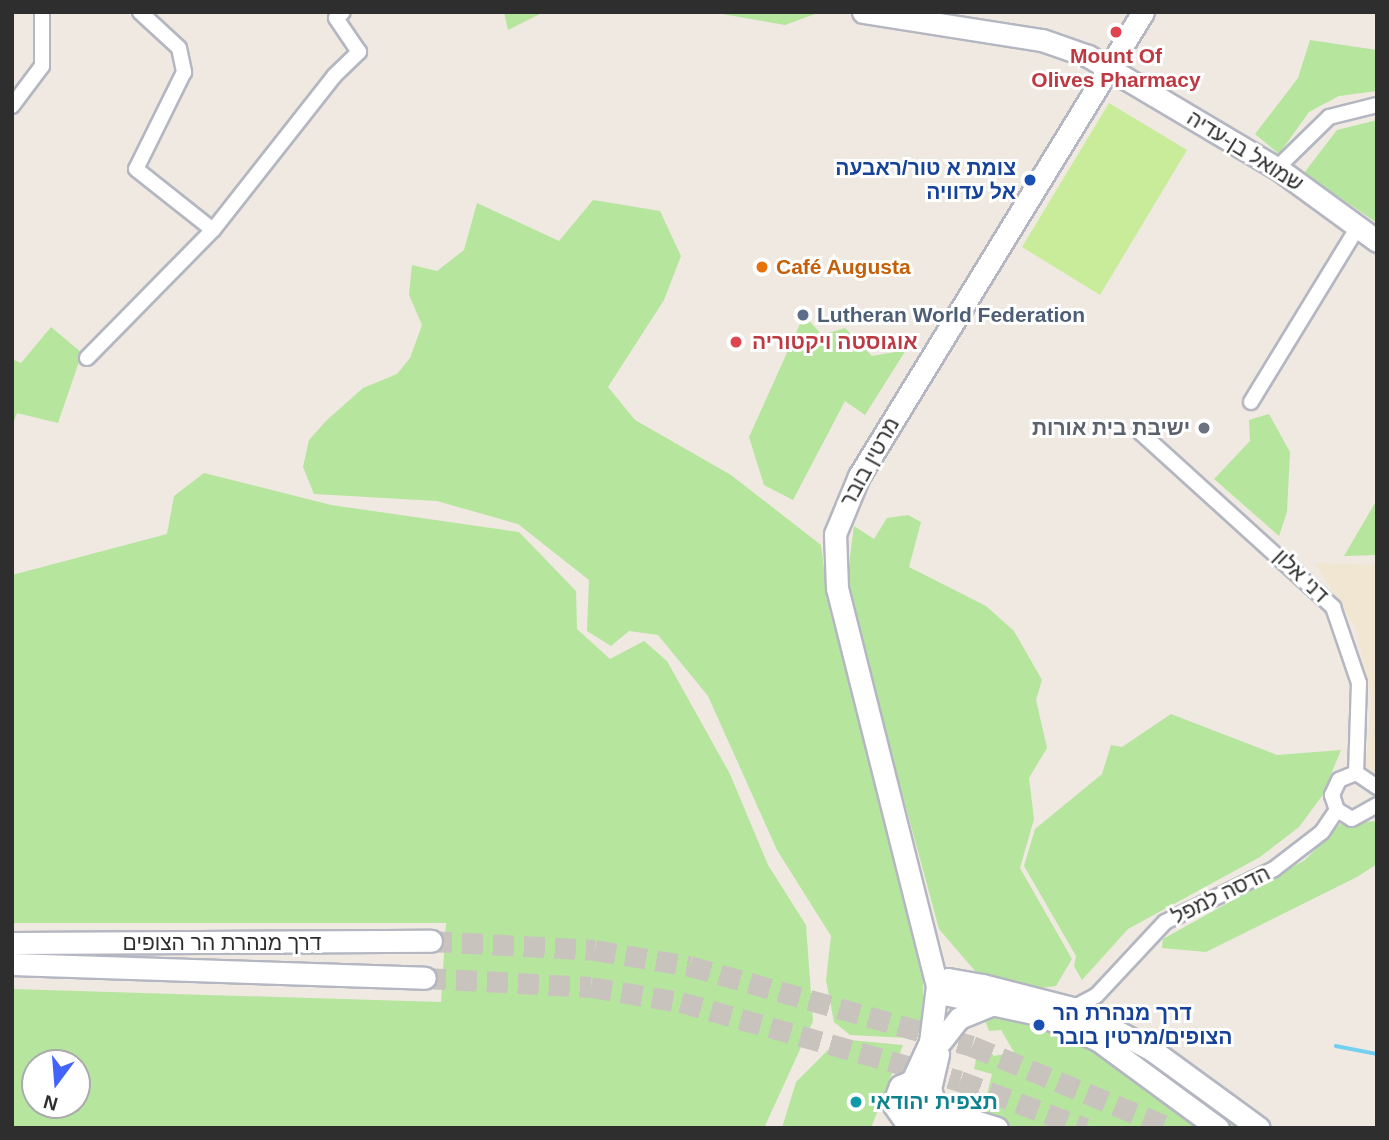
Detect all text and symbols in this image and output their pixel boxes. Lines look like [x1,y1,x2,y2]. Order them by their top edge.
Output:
marker: Mount Of Olives Pharmacy [1108,24,1124,40]
place label: Mount Of Olives Pharmacy [1031,43,1201,93]
street label: שמואל בן-עדיה [1182,105,1308,197]
place label: צומת א טור/ראבעה אל עדוויה [835,155,1016,205]
marker: צומת א טור/ראבעה אל עדוויה [1022,172,1038,188]
place label: Café Augusta [776,254,911,280]
marker: Café Augusta [754,259,770,275]
place label: Lutheran World Federation [817,302,1085,328]
marker: Lutheran World Federation [795,307,811,323]
place label: אוגוסטה ויקטוריה [752,329,918,355]
marker: אוגוסטה ויקטוריה [726,332,746,352]
street label: מרטין בובר [835,413,905,511]
place label: ישיבת בית אורות [1032,415,1190,441]
marker: ישיבת בית אורות [1196,420,1212,436]
street label: דני אלון [1269,544,1333,608]
street label: הדסה למפל [1168,860,1274,930]
street label: דרך מנהרת הר הצופים [123,930,321,956]
place label: דרך מנהרת הר הצופים/מרטין בובר [1053,1000,1233,1050]
marker: דרך מנהרת הר הצופים/מרטין בובר [1031,1017,1047,1033]
north arrow [21,1049,91,1119]
place label: תצפית יהודאי [870,1089,998,1115]
text: N [41,1091,60,1115]
marker: תצפית יהודאי [848,1094,864,1110]

